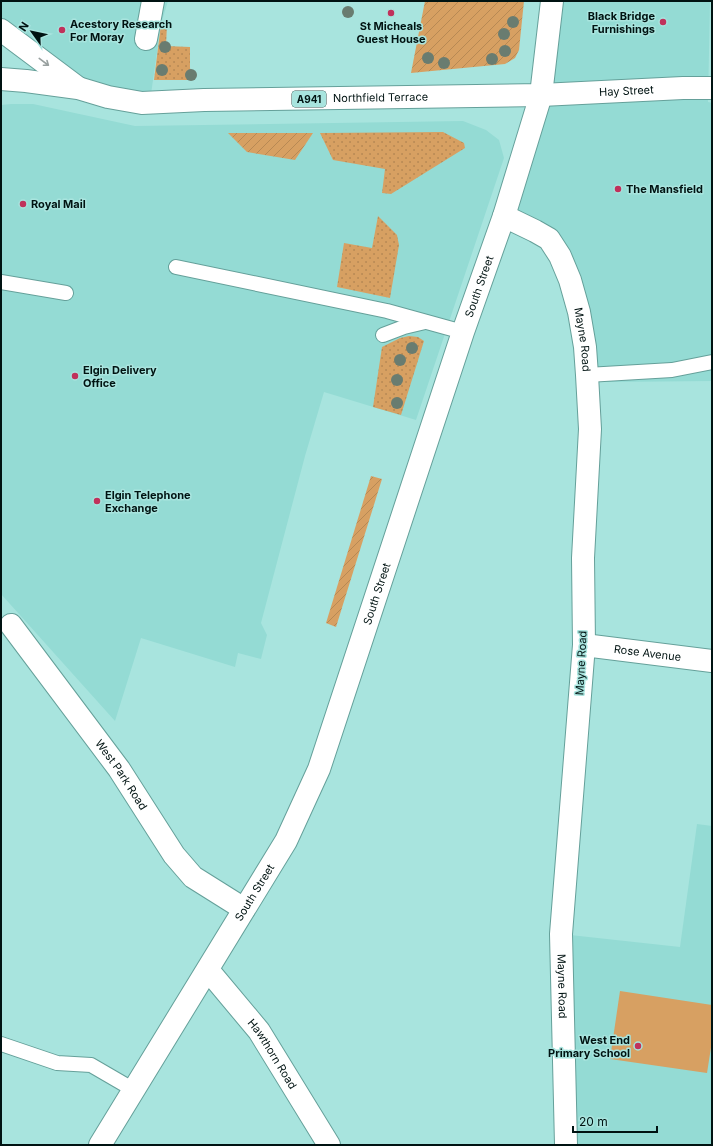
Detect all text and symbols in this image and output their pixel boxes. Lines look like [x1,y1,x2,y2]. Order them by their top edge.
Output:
marker: St Micheals Guest House [386,8,396,18]
place label: Black Bridge Furnishings [588,9,655,36]
north arrow [12,12,52,52]
place label: Acestory Research For Moray [70,17,172,44]
marker: Black Bridge Furnishings [658,17,668,27]
text: N [15,19,32,34]
place label: St Micheals Guest House [357,19,426,46]
marker: Acestory Research For Moray [57,25,67,35]
one-way arrow [38,57,49,66]
street label: Hay Street [599,82,654,99]
street label: Northfield Terrace [333,90,428,105]
road number: A941 [292,91,326,107]
place label: The Mansfield [626,182,703,196]
marker: The Mansfield [613,184,623,194]
place label: Royal Mail [31,197,86,211]
marker: Royal Mail [18,199,28,209]
street label: South Street [462,253,497,319]
street label: Mayne Road [571,306,594,372]
place label: Elgin Delivery Office [83,363,157,390]
marker: Elgin Delivery Office [70,371,80,381]
place label: Elgin Telephone Exchange [105,488,191,515]
marker: Elgin Telephone Exchange [92,496,102,506]
street label: South Street [360,561,394,627]
street label: Mayne Road [572,630,590,696]
street label: Rose Avenue [613,642,682,664]
street label: West Park Road [92,737,150,813]
street label: South Street [232,861,277,924]
street label: Mayne Road [554,954,570,1019]
street label: Hawthorn Road [245,1016,300,1092]
place label: West End Primary School [548,1033,630,1060]
marker: West End Primary School [633,1041,643,1051]
scale bar [573,1108,657,1134]
text: 20 m [579,1114,608,1129]

